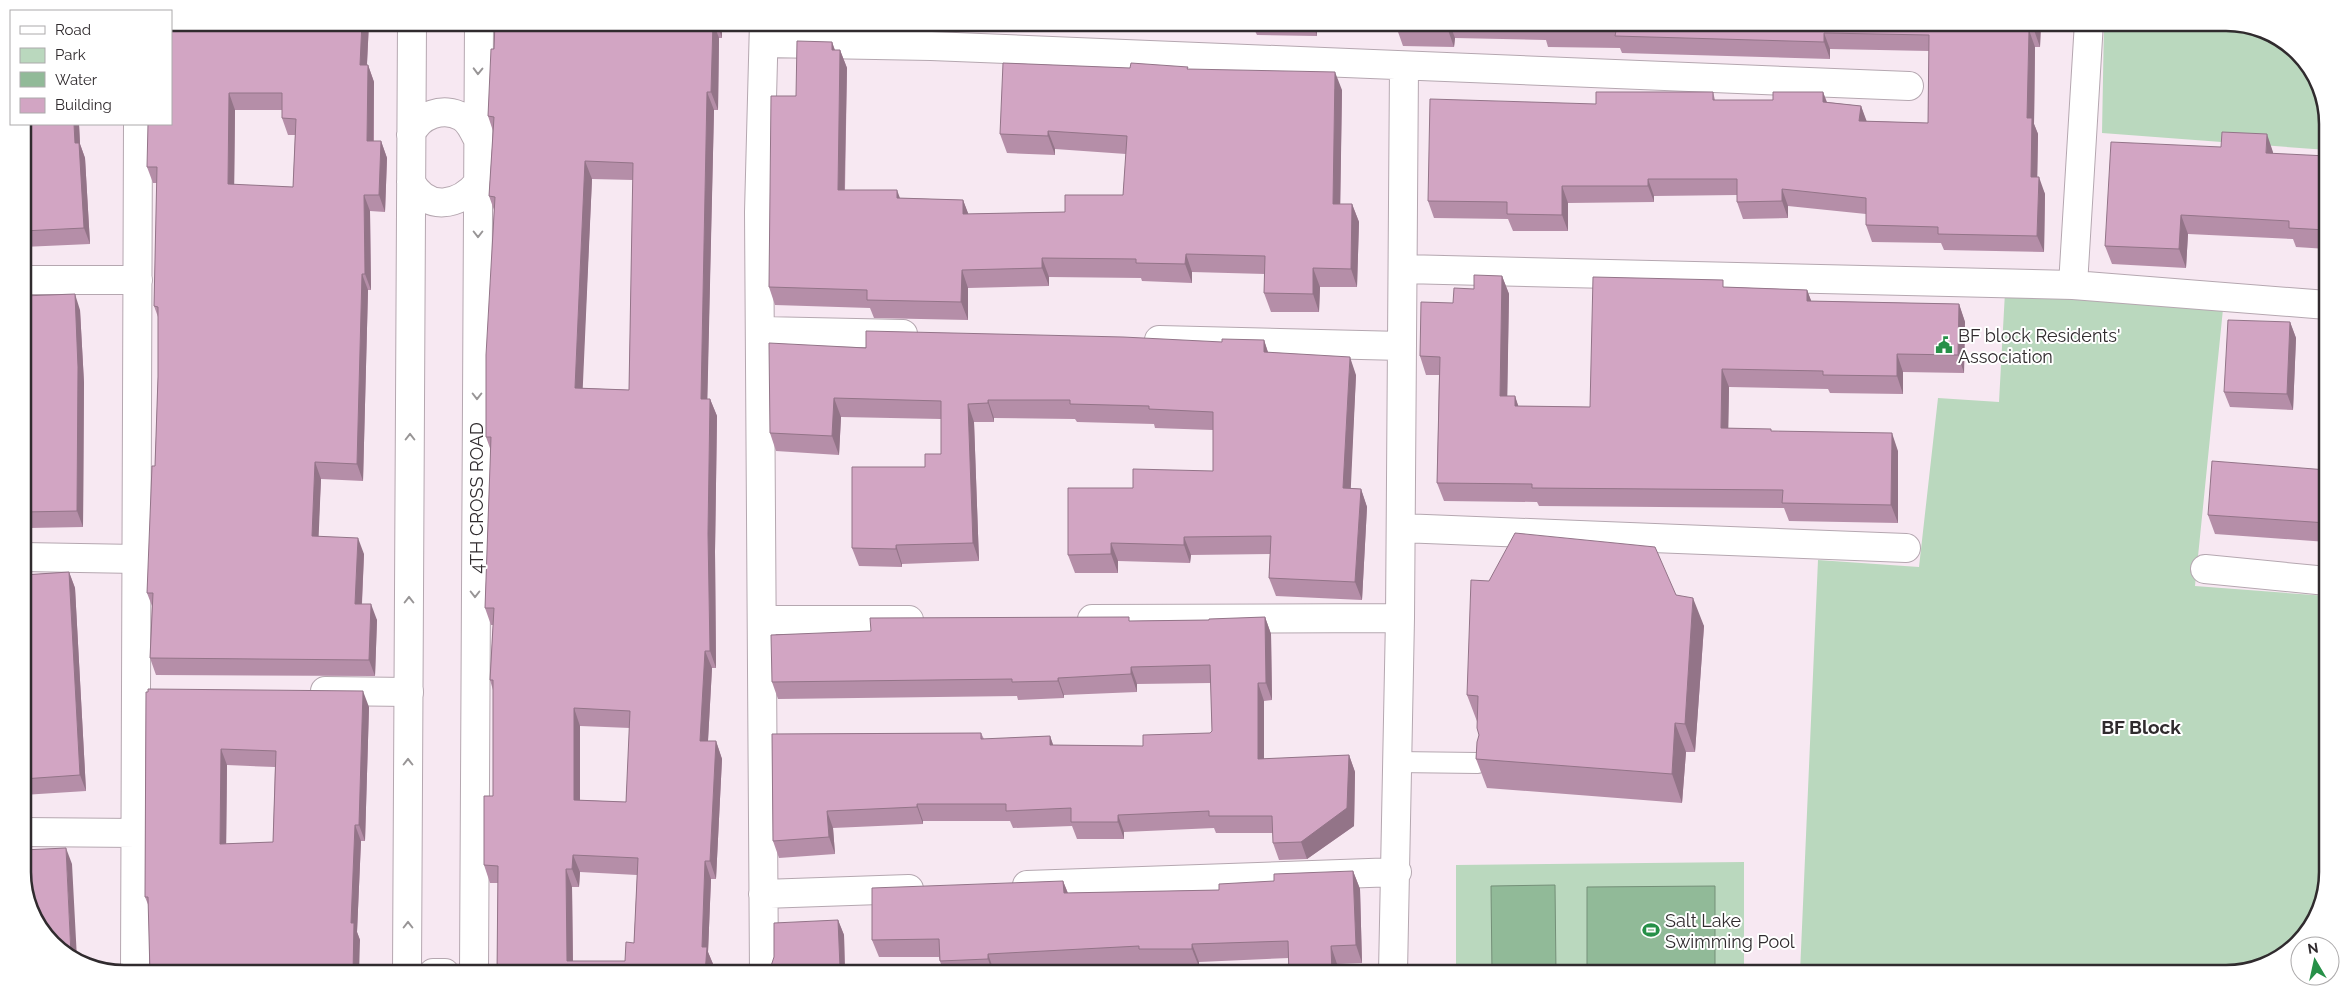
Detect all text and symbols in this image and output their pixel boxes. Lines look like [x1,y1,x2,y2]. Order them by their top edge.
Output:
legend [10,10,172,125]
text: Road [55,21,91,39]
text: Park [55,46,86,64]
one-way arrow [473,67,484,75]
text: Water [55,71,98,89]
text: Building [55,96,112,114]
one-way arrow [472,230,483,238]
place label: BF block Residents' Association [1958,325,2121,367]
public building icon: BF block Residents' Association [1934,335,1954,355]
one-way arrow [472,392,482,400]
street label: 4TH CROSS ROAD [466,422,487,574]
one-way arrow [405,433,415,441]
one-way arrow [470,590,480,598]
one-way arrow [404,596,414,604]
district label: BF Block [2101,716,2181,738]
one-way arrow [403,758,413,766]
place label: Salt Lake Swimming Pool [1665,910,1795,952]
one-way arrow [403,920,413,928]
sports icon: Salt Lake Swimming Pool [1641,920,1661,940]
north arrow [2290,936,2340,986]
text: N [2306,939,2319,957]

